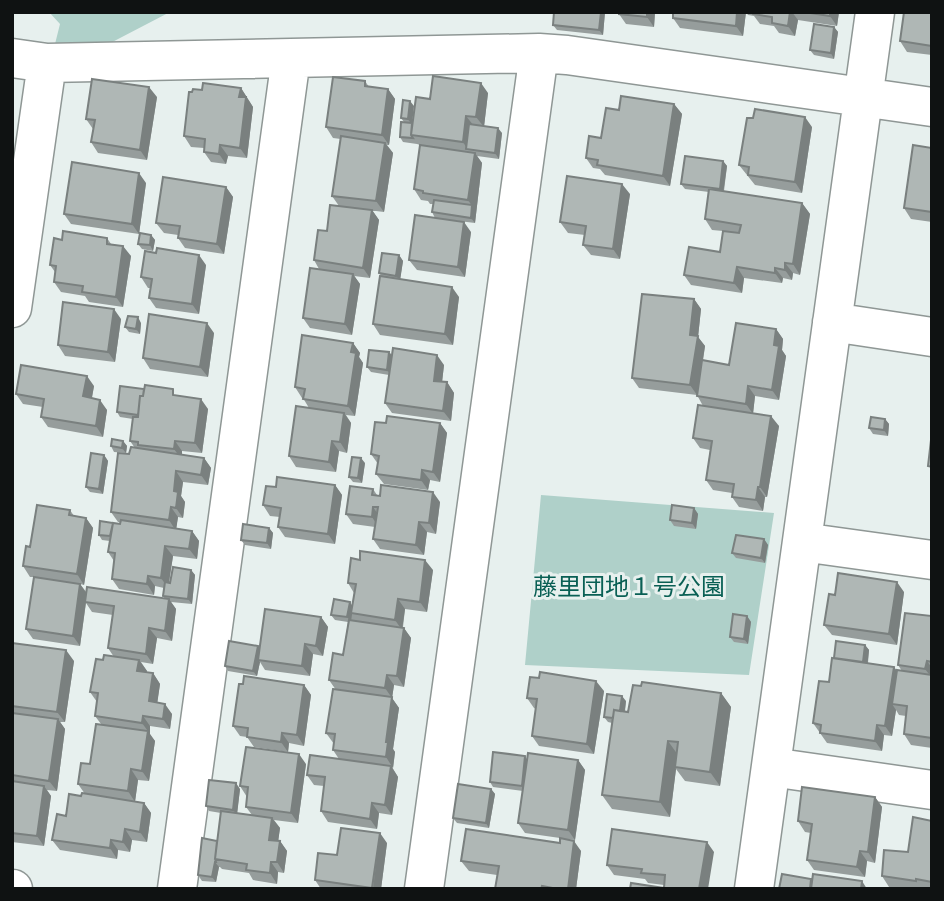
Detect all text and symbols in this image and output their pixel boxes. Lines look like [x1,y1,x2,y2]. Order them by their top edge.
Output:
park label: 藤里団地１号公園 [533,571,725,602]

